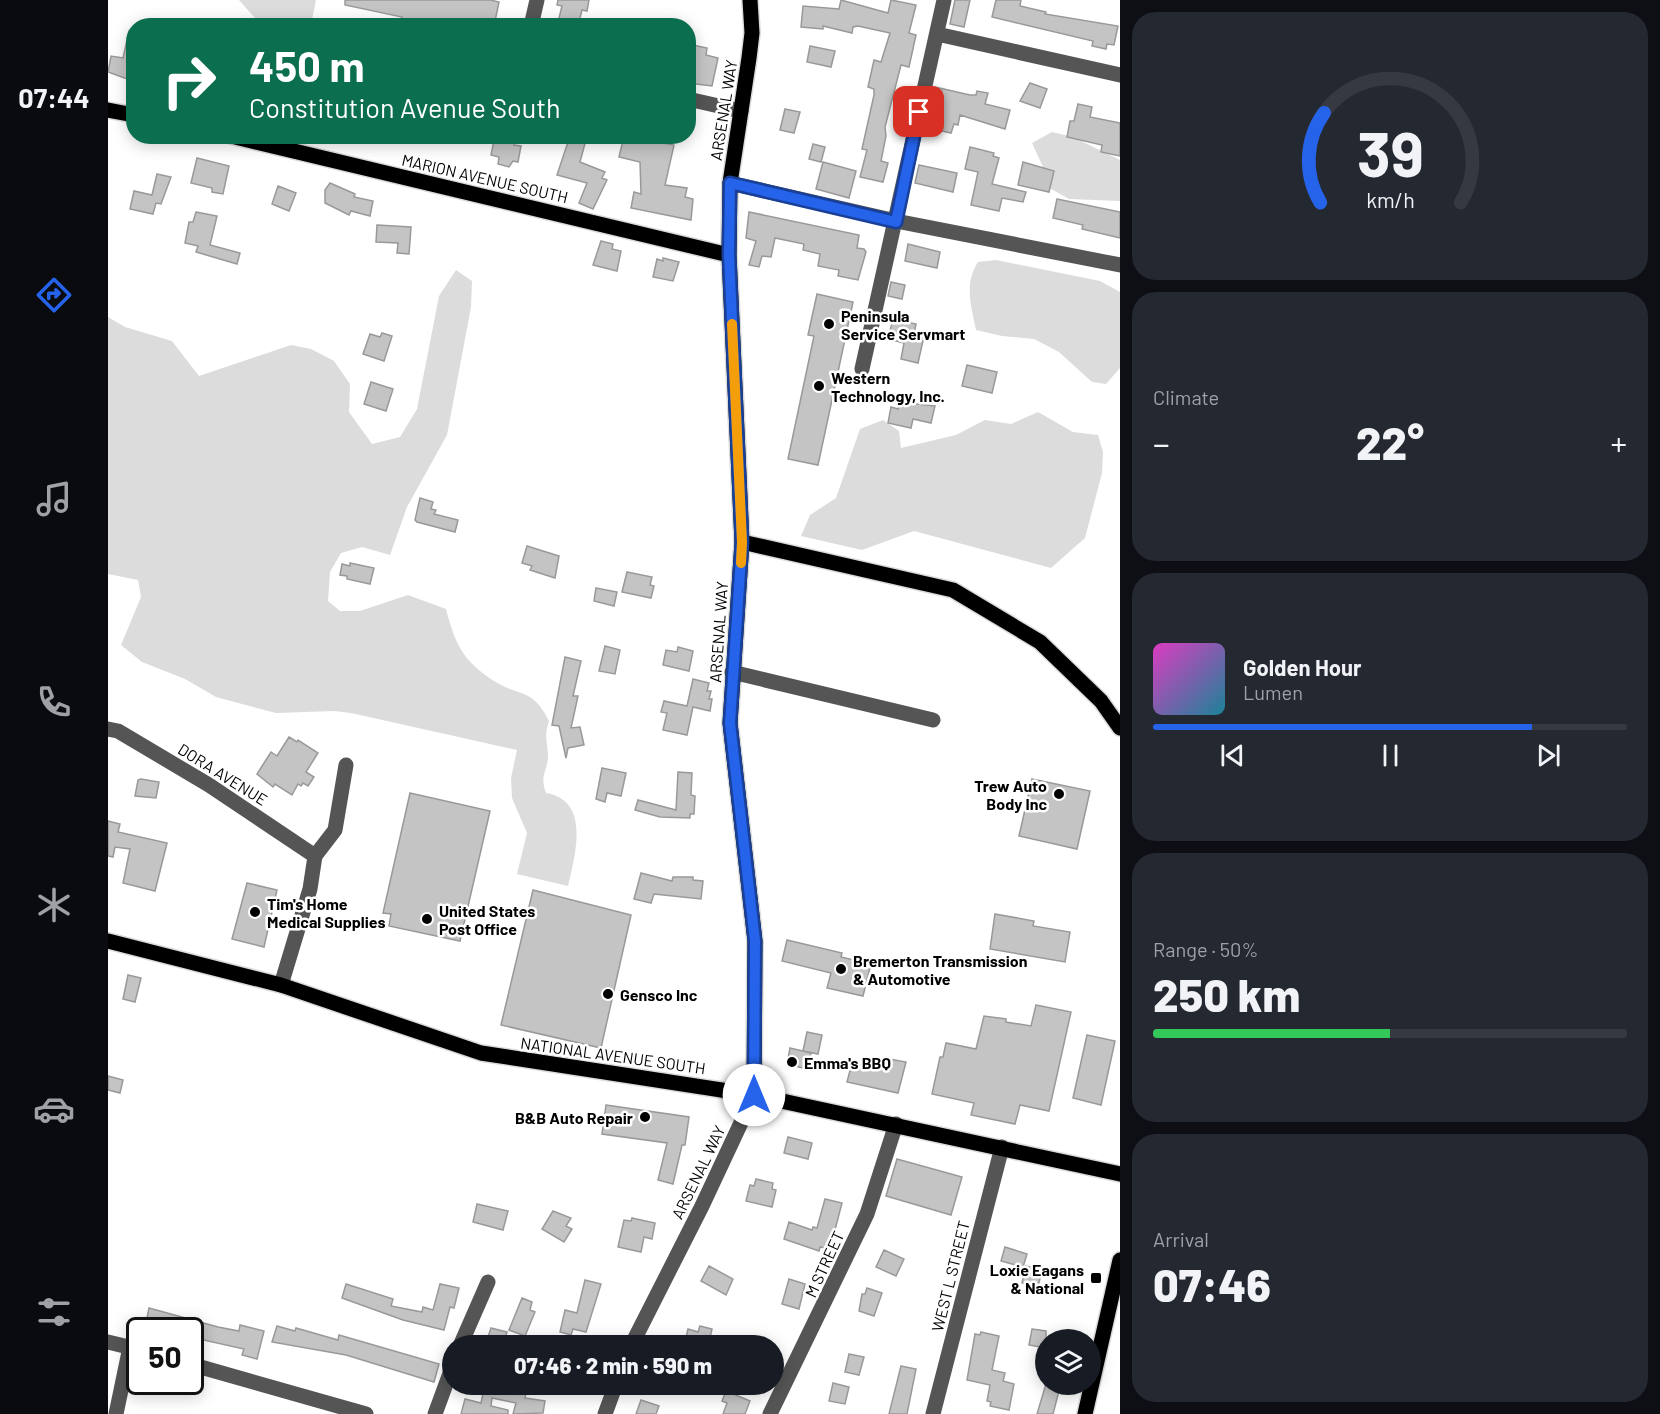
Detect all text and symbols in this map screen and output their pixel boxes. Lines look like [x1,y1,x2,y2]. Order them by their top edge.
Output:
text: 450 m [249,40,364,90]
icon: right [150,42,228,120]
street label: ARSENAL WAY [706,58,740,162]
text: 07:44 [18,81,90,113]
pin [893,86,944,137]
text: Constitution Avenue South [249,91,561,123]
icon: arrive [902,95,935,128]
text: 39 [1357,115,1423,189]
street label: MARION AVENUE SOUTH [400,150,570,206]
text: km/h [1366,188,1414,213]
icon: directions [33,274,75,316]
place label: Peninsula Service Servmart [841,306,965,343]
marker: Peninsula Service Servmart [822,317,836,331]
place label: Western Technology, Inc. [831,368,945,405]
marker: Western Technology, Inc. [812,379,826,393]
text: Climate [1153,385,1219,409]
text: 22° [1356,415,1424,469]
text: − [1153,423,1170,463]
text: + [1610,423,1627,463]
icon: music [33,478,75,520]
street label: ARSENAL WAY [705,581,731,683]
text: Golden Hour [1243,654,1361,680]
text: Lumen [1243,680,1303,704]
icon: phone [33,681,75,723]
street label: DORA AVENUE [175,739,271,809]
icon: previous [1216,739,1249,772]
icon: pause [1374,739,1407,772]
icon: next [1532,739,1565,772]
place label: Trew Auto Body Inc [974,776,1047,813]
marker: Trew Auto Body Inc [1052,787,1066,801]
icon: climate [33,884,75,926]
place label: Tim's Home Medical Supplies [267,894,386,931]
place label: United States Post Office [439,901,535,938]
marker: Tim's Home Medical Supplies [248,905,262,919]
marker: United States Post Office [420,912,434,926]
text: Range · 50% [1153,937,1258,961]
place label: Bremerton Transmission & Automotive [853,951,1028,988]
marker: Bremerton Transmission & Automotive [834,962,848,976]
text: 250 km [1153,967,1300,1021]
place label: Gensco Inc [620,985,698,1004]
marker: Gensco Inc [601,987,615,1001]
street label: NATIONAL AVENUE SOUTH [519,1033,707,1077]
place label: Emma's BBQ [804,1053,891,1072]
marker: Emma's BBQ [785,1055,799,1069]
position arrow [722,1063,786,1127]
icon: car [33,1088,75,1130]
place label: B&B Auto Repair [515,1108,633,1127]
marker: B&B Auto Repair [638,1110,652,1124]
street label: ARSENAL WAY [667,1122,729,1222]
street label: WEST L STREET [927,1219,973,1333]
text: Arrival [1153,1227,1209,1251]
street label: M STREET [800,1228,848,1300]
text: 07:46 [1153,1257,1271,1311]
place label: Loxie Eagans & National [990,1260,1084,1297]
marker: Loxie Eagans & National [1089,1271,1103,1285]
icon: filters [33,1291,75,1333]
speed limit sign: 50 [126,1317,204,1395]
map controls [1035,1329,1101,1395]
button: layers [1035,1329,1101,1395]
text: 07:46 · 2 min · 590 m [514,1352,712,1378]

